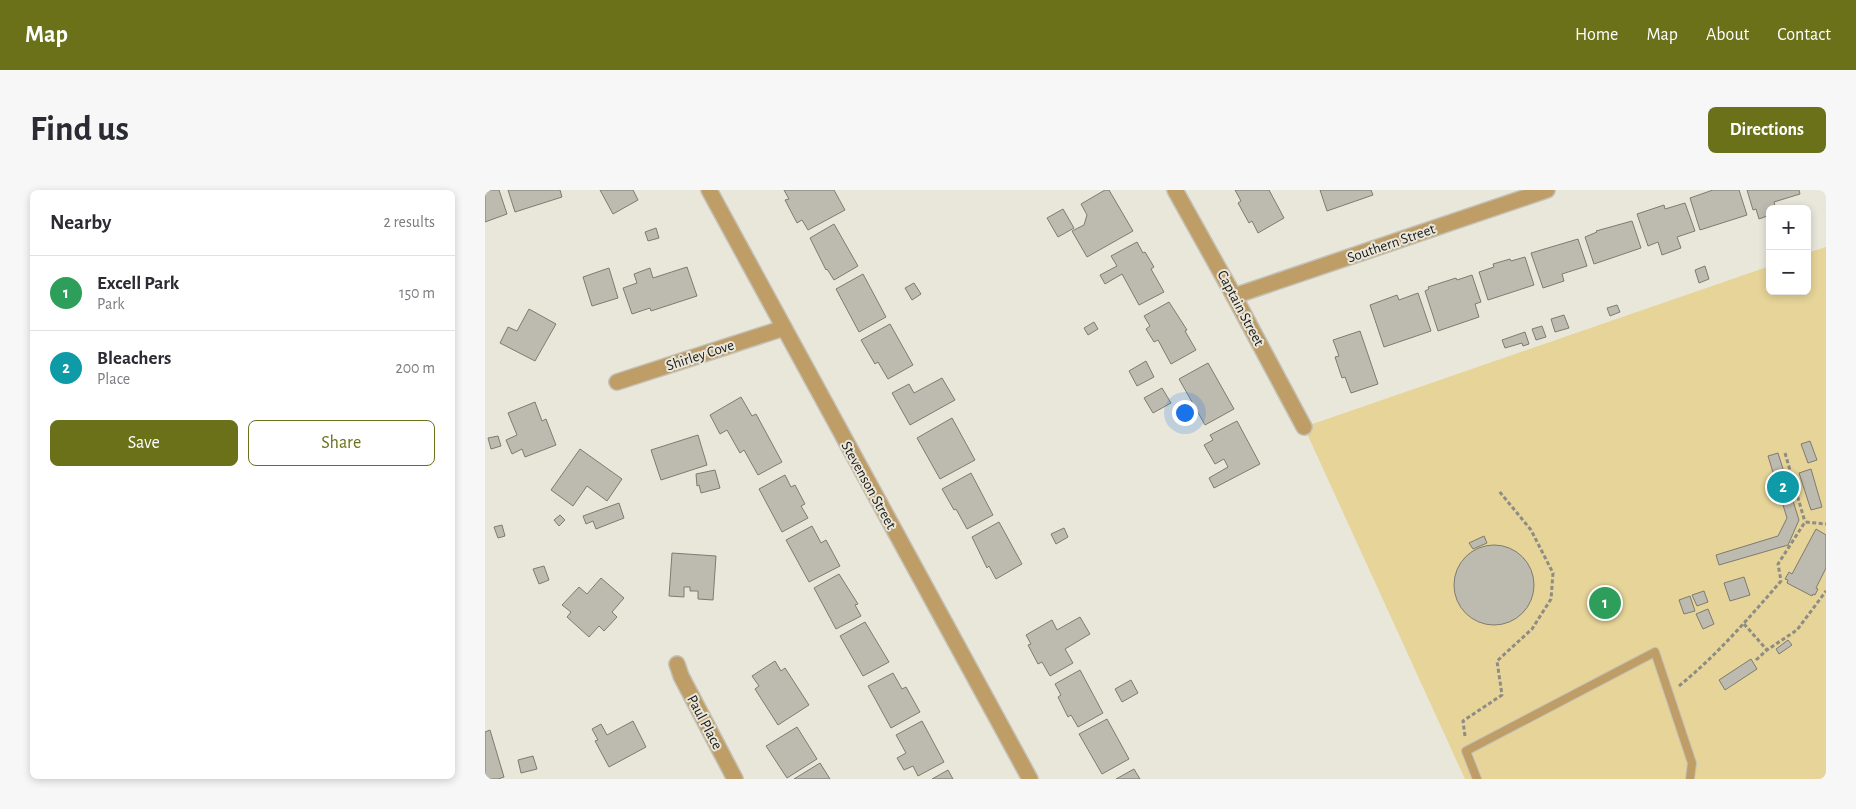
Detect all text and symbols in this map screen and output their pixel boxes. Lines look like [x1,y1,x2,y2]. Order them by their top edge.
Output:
text: Map [25,23,68,47]
text: Home [1575,26,1618,44]
text: Map [1646,26,1678,44]
text: About [1706,26,1749,44]
text: Contact [1777,26,1831,44]
button: Directions [1708,107,1826,153]
text: Find us [30,112,129,147]
map controls [1766,205,1811,295]
button: + [1766,205,1811,250]
text: Nearby [50,212,111,233]
text: 2 results [383,214,435,230]
street label: Southern Street [1345,221,1437,265]
button: − [1766,250,1811,295]
street label: Captain Street [1214,268,1267,349]
text: Excell Park [97,274,179,293]
text: 1 [63,285,69,301]
text: 150 m [399,285,435,301]
text: Park [97,296,125,312]
street label: Shirley Cove [664,337,736,373]
text: Bleachers [97,349,171,368]
text: 2 [62,360,70,376]
text: 200 m [395,360,435,376]
text: Place [97,371,130,387]
your location [1172,400,1198,426]
button: Save [50,420,238,466]
button: Share [248,420,435,466]
street label: Stevenson Street [838,439,899,532]
pin: 2 [1767,468,1799,506]
pin: 1 [1589,584,1621,622]
street label: Paul Place [684,693,725,752]

